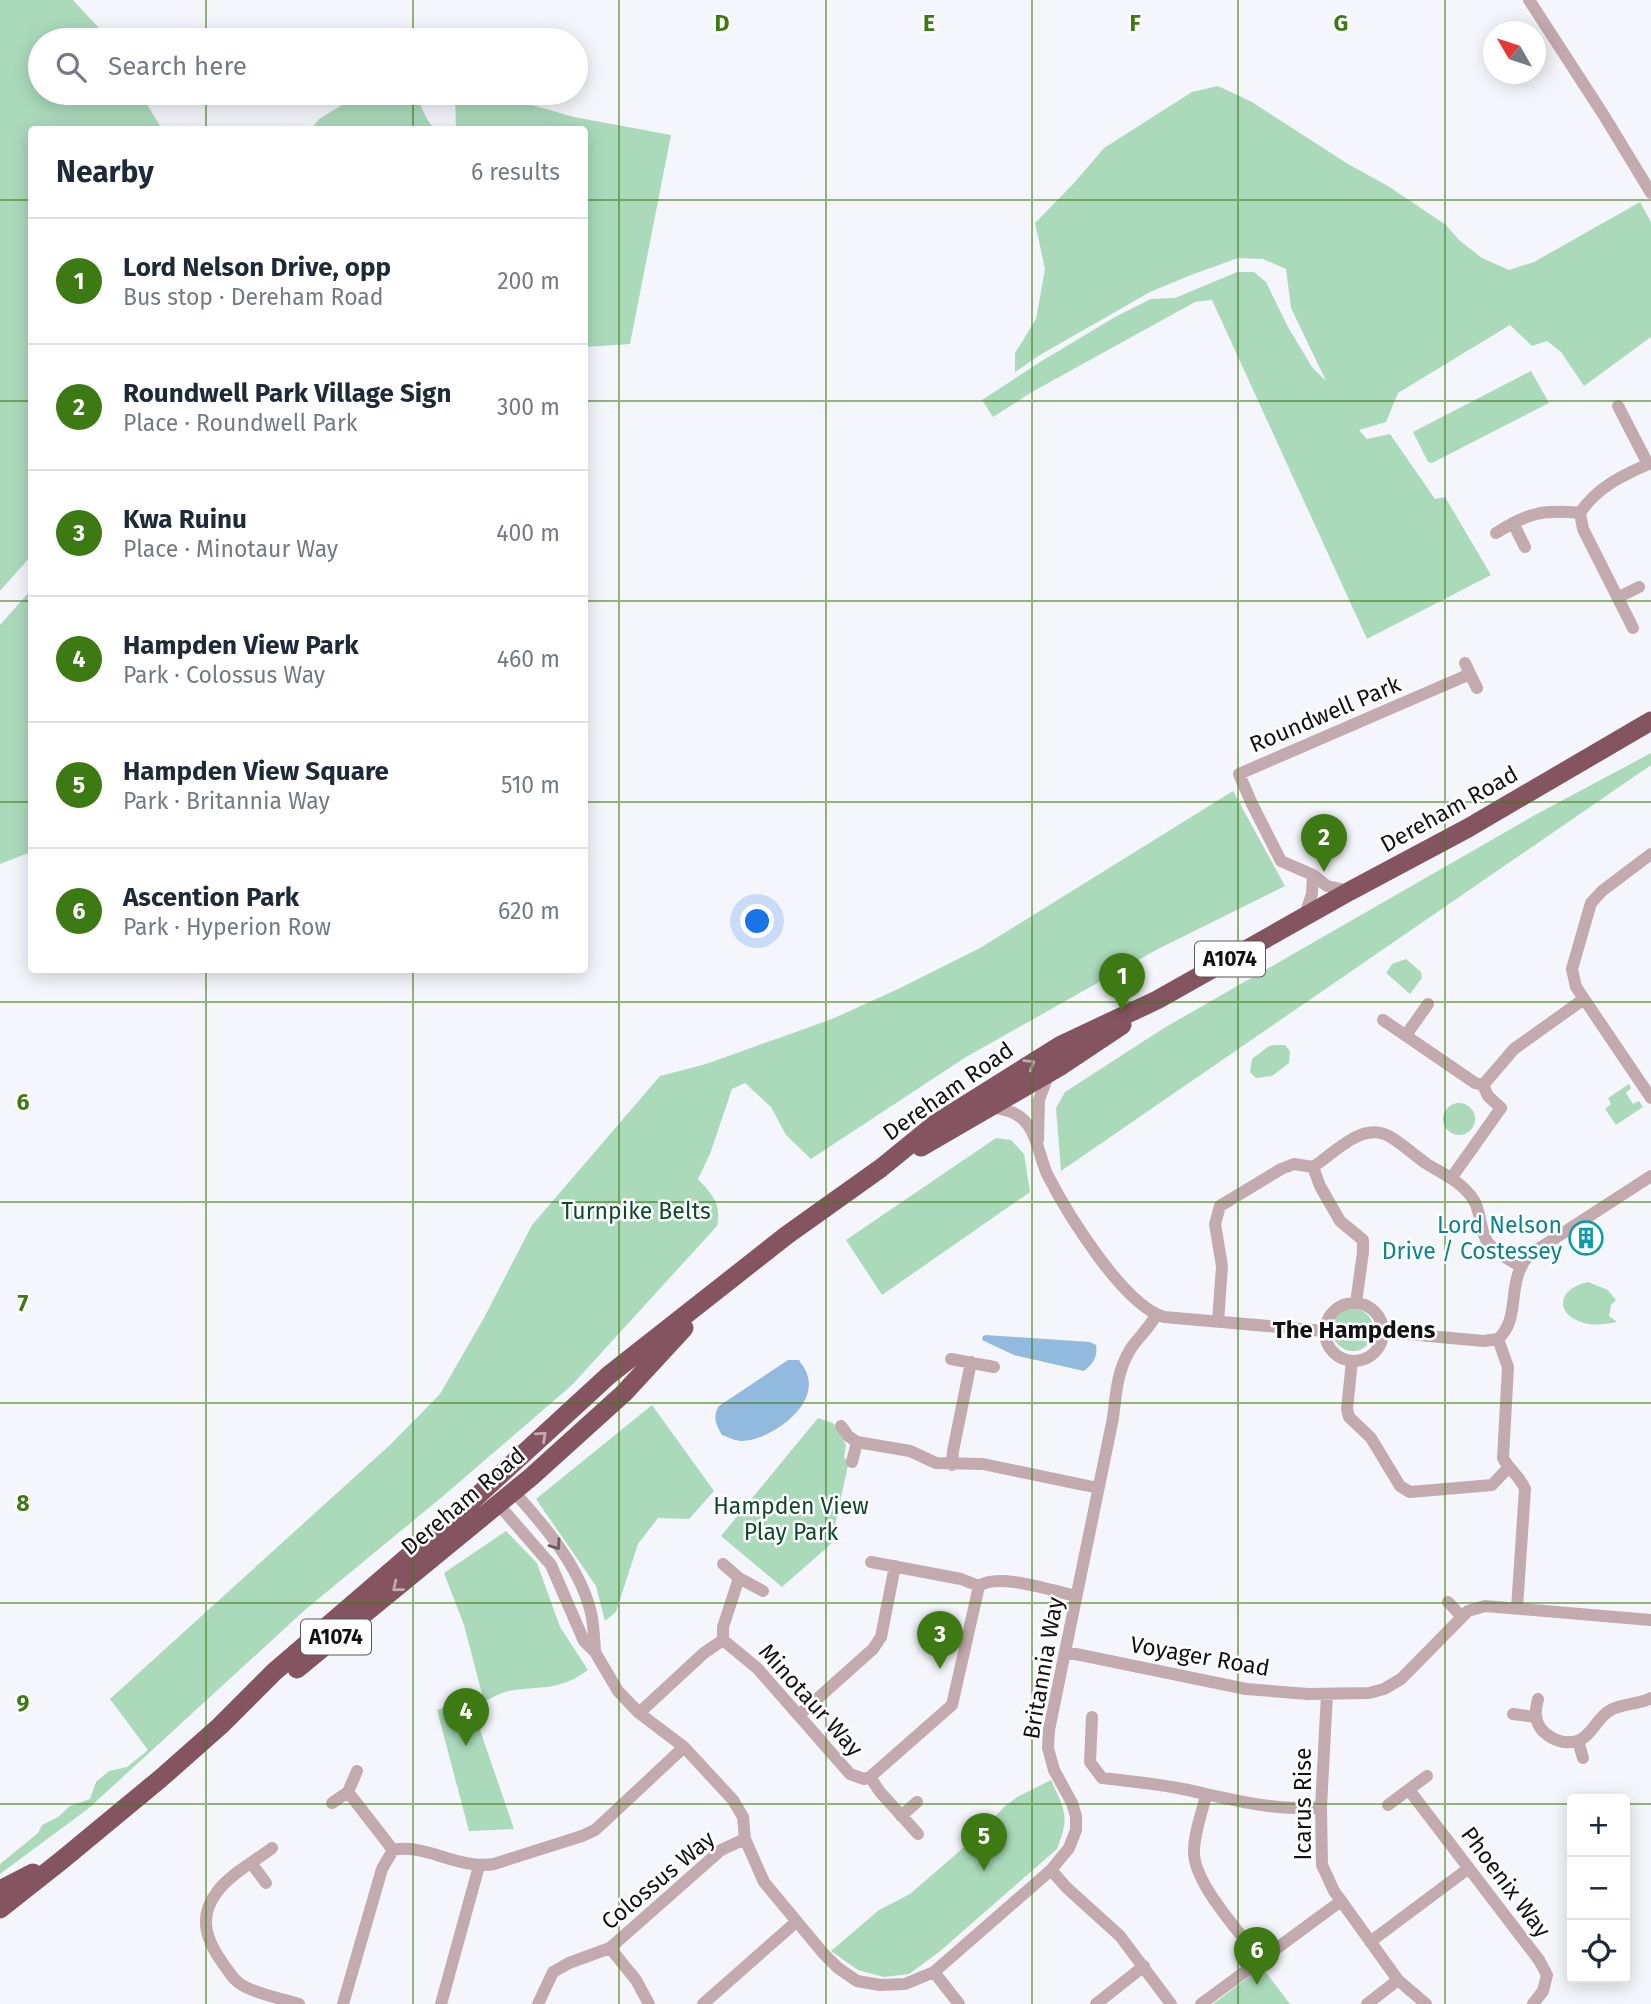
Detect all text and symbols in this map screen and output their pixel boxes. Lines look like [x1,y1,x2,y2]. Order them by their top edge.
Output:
text: D [715,9,730,37]
text: E [923,9,935,37]
text: F [1129,9,1141,37]
text: G [1334,9,1348,37]
north arrow [1483,21,1546,84]
search box [28,28,588,105]
icon: search [52,48,90,86]
text: Search here [108,51,247,82]
text: Nearby [56,154,154,190]
text: 6 results [471,158,560,186]
text: Lord Nelson Drive, opp [123,252,391,283]
text: 1 [74,267,84,295]
text: 200 m [497,267,560,295]
text: Bus stop · Dereham Road [123,283,384,311]
text: Roundwell Park Village Sign [123,378,451,409]
text: 2 [73,393,85,421]
text: 300 m [497,393,560,421]
text: Place · Roundwell Park [123,409,358,437]
text: Kwa Ruinu [123,504,247,535]
text: 3 [73,519,85,547]
text: 400 m [496,519,560,547]
text: Place · Minotaur Way [123,535,338,563]
text: Hampden View Park [123,630,359,661]
text: 4 [73,645,86,673]
text: 460 m [497,645,560,673]
text: Park · Colossus Way [123,661,325,689]
street label: Roundwell Park [1245,669,1405,758]
text: Hampden View Square [123,756,389,787]
street label: Dereham Road [1375,760,1523,858]
text: 5 [73,771,85,799]
text: 510 m [501,771,560,799]
text: Park · Britannia Way [123,787,330,815]
pin: 2 [1301,814,1347,872]
text: Ascention Park [123,882,299,913]
text: 6 [73,897,85,925]
text: 620 m [498,897,560,925]
your location [740,904,774,938]
text: Park · Hyperion Row [123,913,331,941]
road number: A1074 [1195,942,1265,976]
pin: 1 [1099,953,1145,1011]
street label: Dereham Road [877,1036,1019,1146]
one-way arrow [1022,1059,1035,1072]
text: 6 [17,1088,30,1116]
park label: Turnpike Belts [561,1197,711,1225]
place label: Lord Nelson Drive / Costessey [1382,1211,1563,1265]
building icon: Lord Nelson Drive / Costessey [1567,1219,1605,1257]
text: 7 [18,1289,29,1317]
district label: The Hampdens [1273,1316,1436,1344]
one-way arrow [534,1432,547,1444]
street label: Dereham Road [395,1441,531,1561]
text: 8 [16,1489,30,1517]
park label: Hampden View Play Park [713,1492,869,1546]
one-way arrow [548,1537,561,1550]
one-way arrow [393,1579,406,1591]
street label: Britannia Way [1017,1594,1069,1741]
pin: 3 [917,1611,963,1669]
road number: A1074 [301,1620,371,1654]
street label: Voyager Road [1128,1630,1272,1682]
street label: Minotaur Way [753,1638,869,1763]
pin: 4 [443,1688,489,1746]
text: 9 [17,1689,30,1717]
street label: Icarus Rise [1289,1748,1317,1860]
map controls [1567,1794,1630,1983]
button: + [1567,1794,1630,1857]
pin: 5 [961,1813,1007,1871]
street label: Phoenix Way [1455,1821,1557,1943]
street label: Colossus Way [596,1824,721,1935]
button: − [1567,1857,1630,1920]
button: locate [1567,1920,1630,1983]
pin: 6 [1234,1927,1280,1985]

